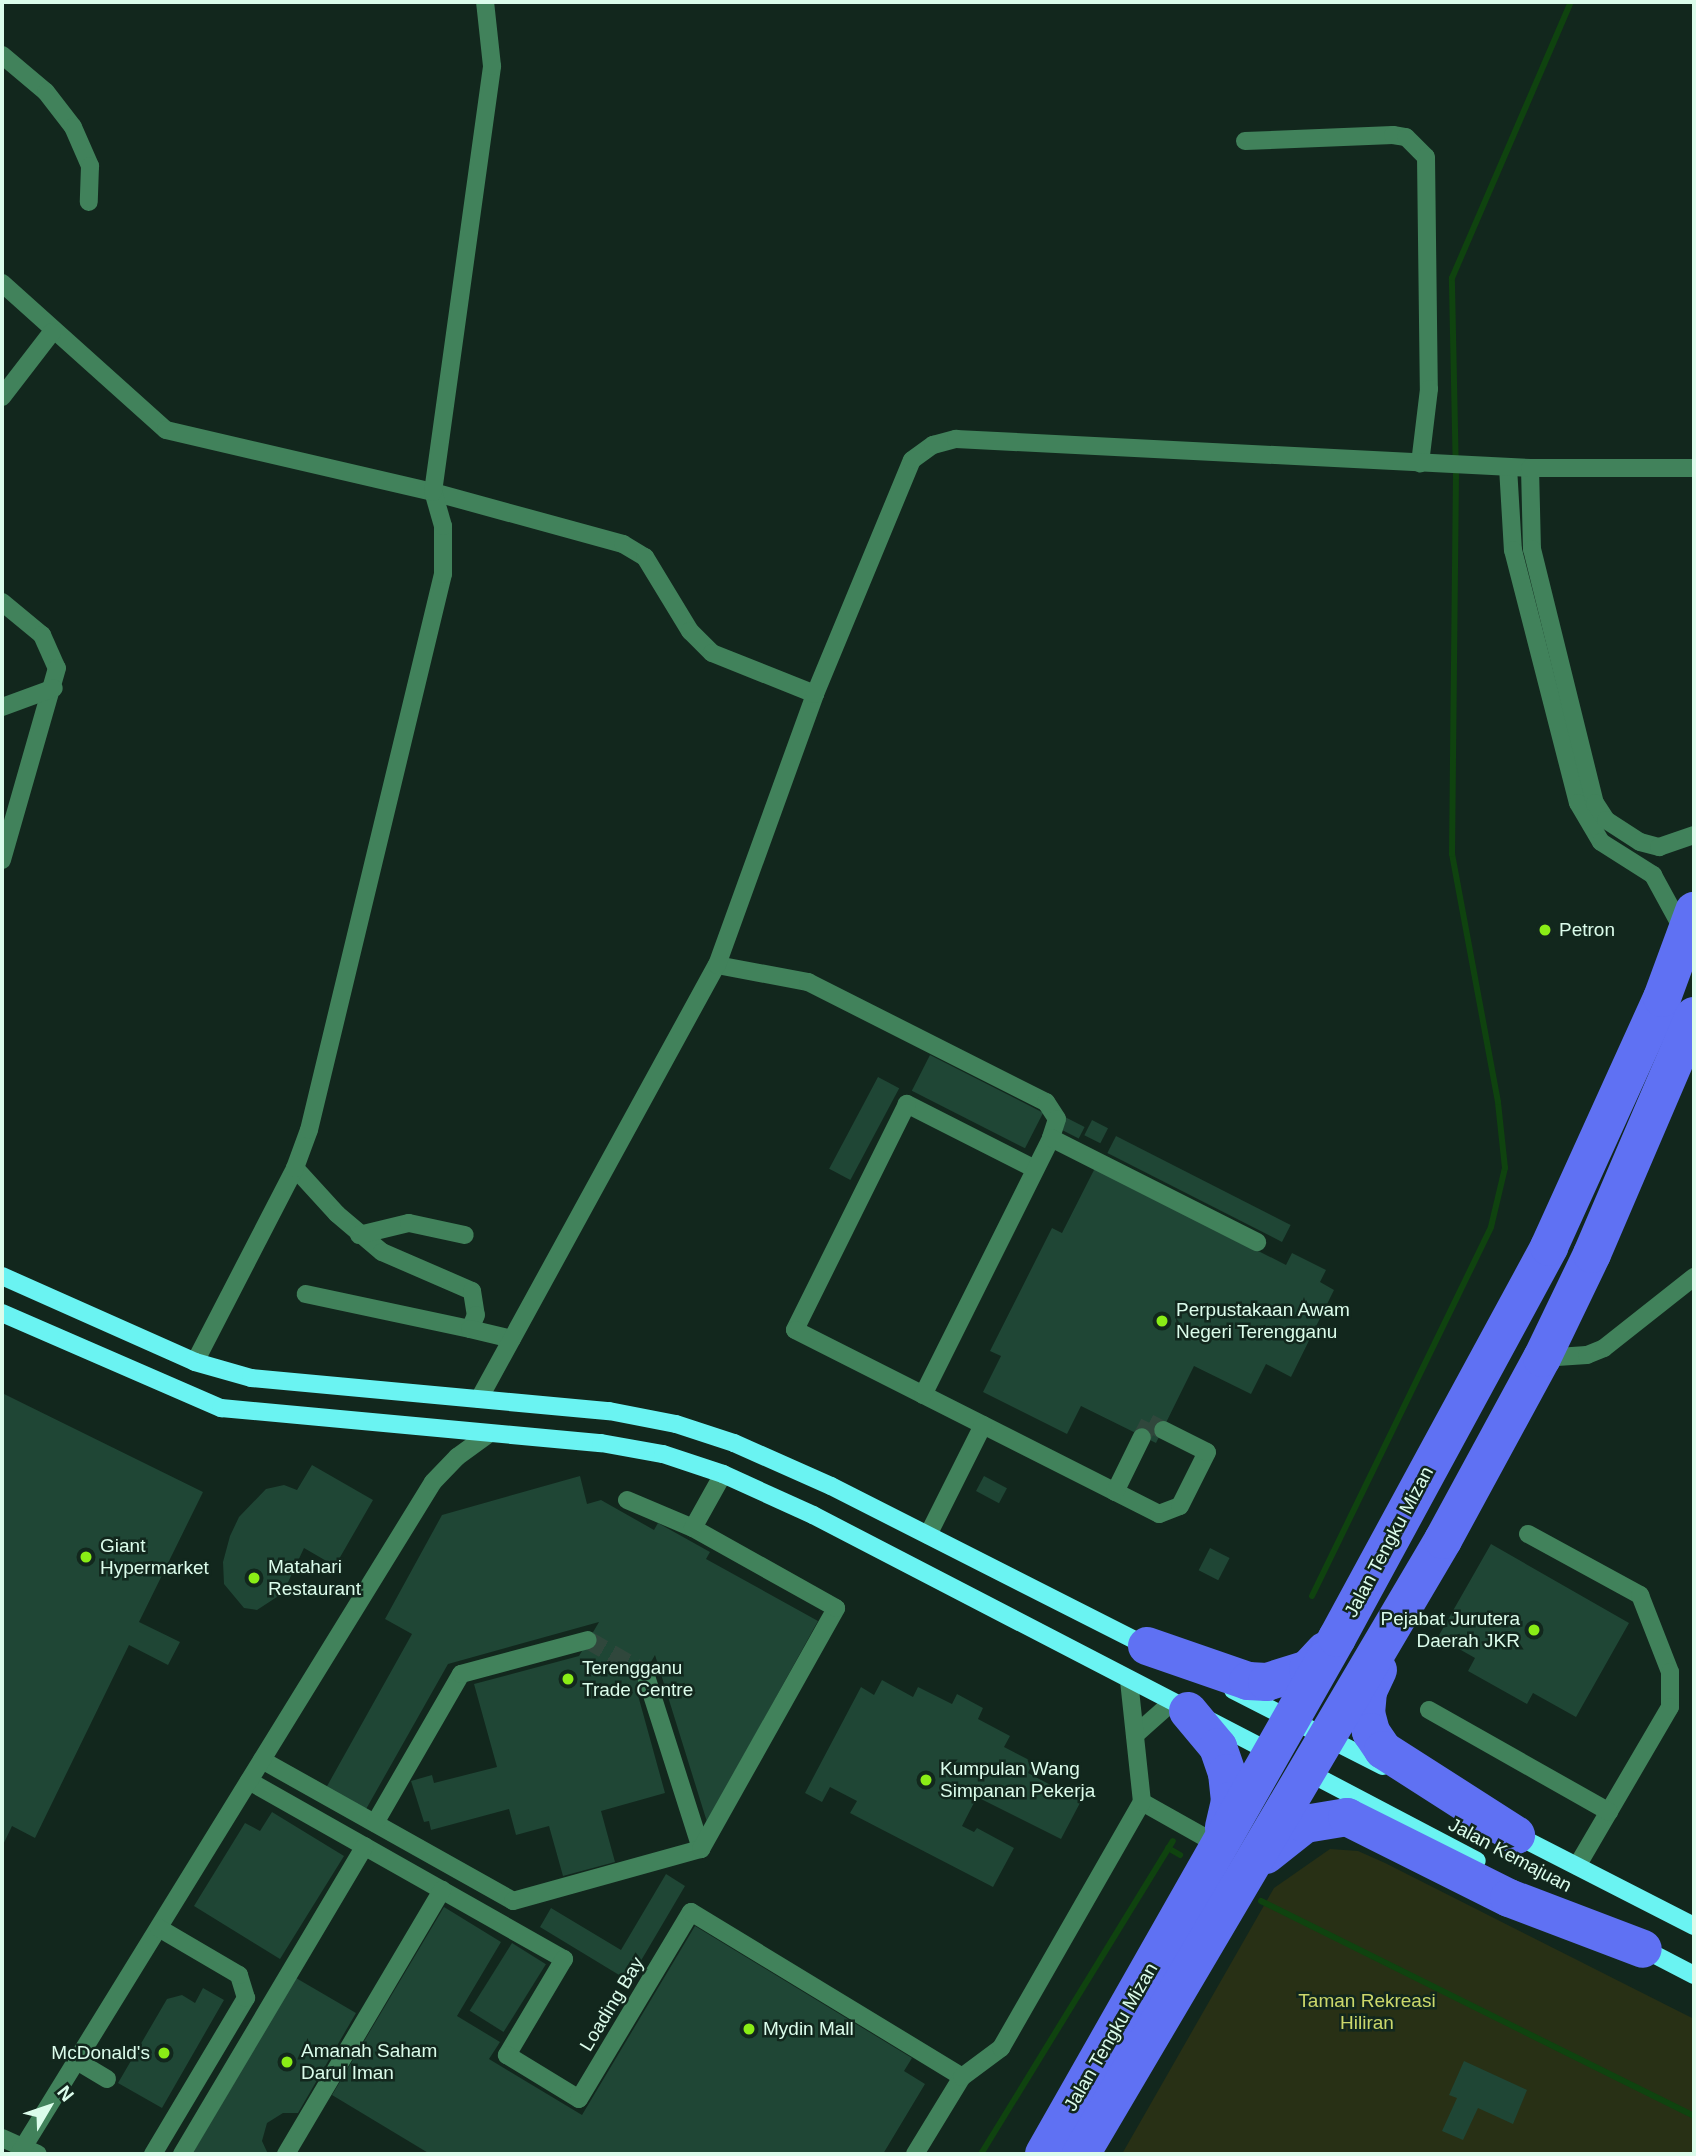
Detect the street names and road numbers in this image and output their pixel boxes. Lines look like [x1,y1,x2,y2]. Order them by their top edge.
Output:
street label: Jalan Tengku Mizan [1340,1463,1438,1621]
street label: Jalan Kemajuan [1444,1813,1576,1897]
street label: Loading Bay [575,1953,649,2055]
street label: Jalan Tengku Mizan [1059,1959,1163,2115]

